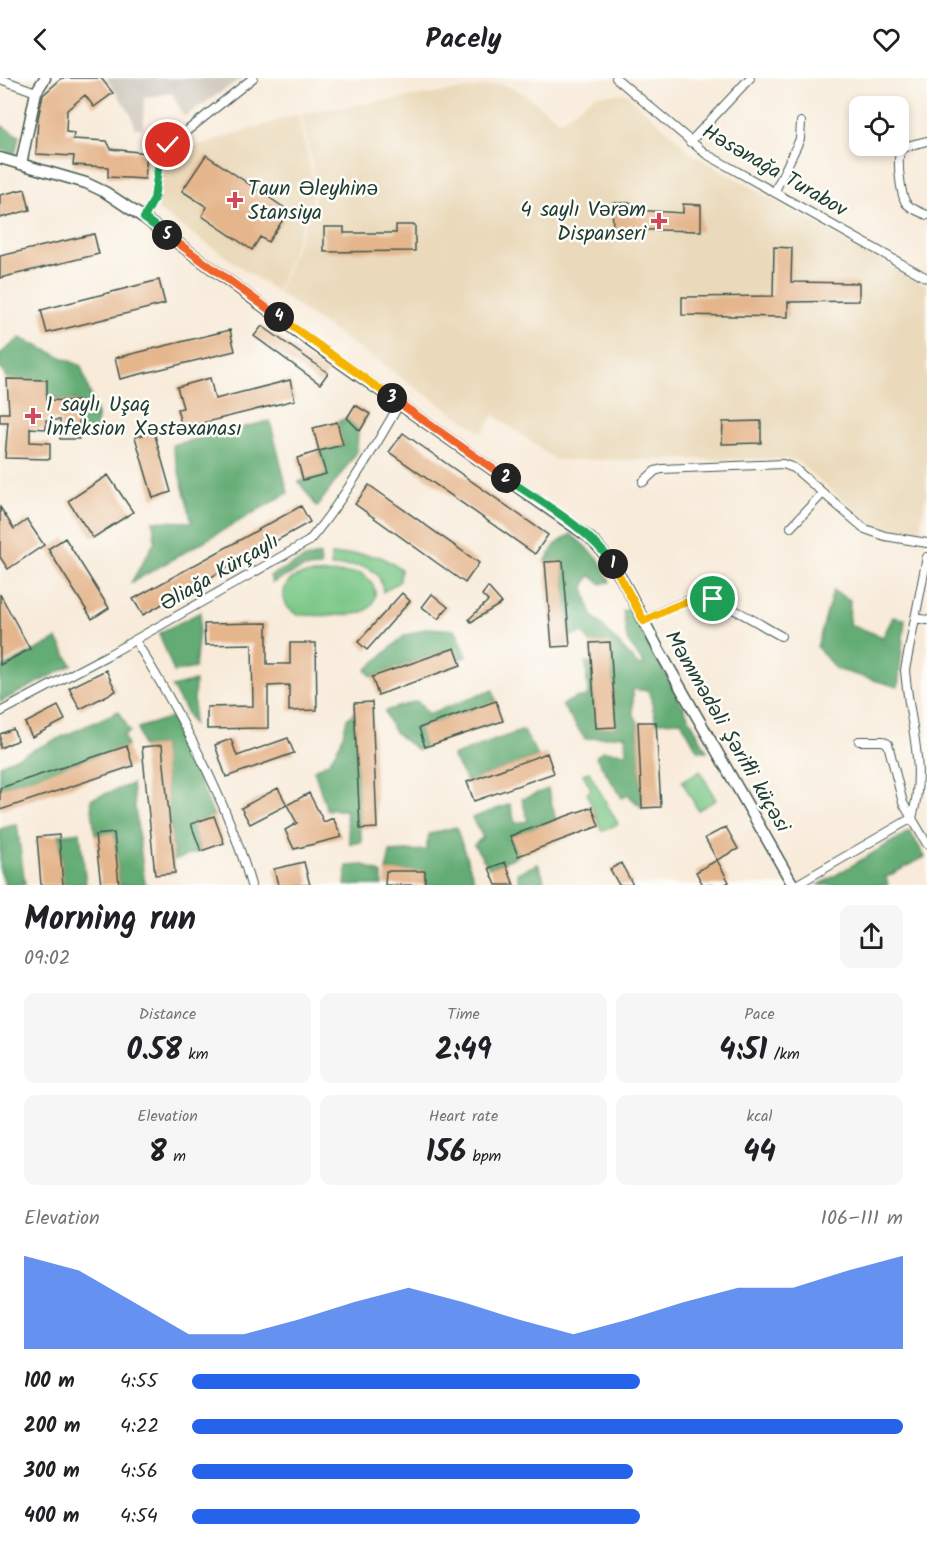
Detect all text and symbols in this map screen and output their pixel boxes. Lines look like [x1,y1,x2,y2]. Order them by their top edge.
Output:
text: Pacely [425,18,502,61]
icon: back [24,23,57,56]
icon: heart [870,23,903,56]
map controls [849,96,909,156]
button: locate [849,96,909,156]
street label: Həsənağa Turabov [695,116,853,226]
pin [142,119,193,170]
icon: check [151,128,184,161]
place label: Taun Əleyhinə Stansiya [248,173,378,230]
marker: Taun Əleyhinə Stansiya [226,191,244,209]
place label: 4 saylı Vərəm Dispanseri [520,194,647,251]
marker: 4 saylı Vərəm Dispanseri [650,212,668,230]
pin: 5 [152,220,182,250]
text: 5 [163,222,171,247]
pin: 4 [264,302,294,332]
text: 4 [275,304,283,329]
pin: 3 [377,383,407,413]
text: 3 [388,385,396,410]
place label: 1 saylı Uşaq İnfeksion Xəstəxanası [46,389,242,446]
marker: 1 saylı Uşaq İnfeksion Xəstəxanası [24,407,42,425]
pin: 2 [491,463,521,493]
text: 2 [501,465,511,490]
street label: Əliağa Kürçaylı [154,526,286,621]
pin: 1 [598,549,628,579]
text: 1 [611,551,615,576]
pin [687,573,738,624]
icon: arrive [696,582,729,615]
street label: Məmmədəli Şərifli küçəsi [655,624,799,840]
text: Morning run [24,894,196,947]
button: share [840,905,903,968]
text: 09:02 [24,943,70,975]
text: Distance [139,1002,196,1027]
text: Time [447,1002,480,1027]
text: Pace [744,1002,775,1027]
text: 0.58 [126,1027,182,1075]
text: 2:49 [435,1027,492,1075]
text: 4:51 [719,1027,767,1075]
text: km [182,1042,209,1067]
text: /km [767,1042,800,1067]
text: Elevation [137,1104,198,1129]
text: Heart rate [429,1104,498,1129]
text: kcal [746,1104,773,1129]
text: 8 [149,1129,167,1177]
text: 156 [426,1129,466,1177]
text: 44 [743,1129,776,1177]
text: m [167,1144,186,1169]
text: bpm [466,1144,501,1169]
text: Elevation [24,1203,100,1235]
text: 106–111 m [821,1203,903,1235]
text: 100 m [24,1366,75,1398]
text: 4:55 [120,1366,157,1398]
text: 200 m [24,1411,80,1443]
text: 4:22 [120,1411,159,1443]
text: 300 m [24,1456,80,1488]
text: 4:56 [120,1456,158,1488]
text: 400 m [24,1501,80,1533]
text: 4:54 [120,1501,158,1533]

